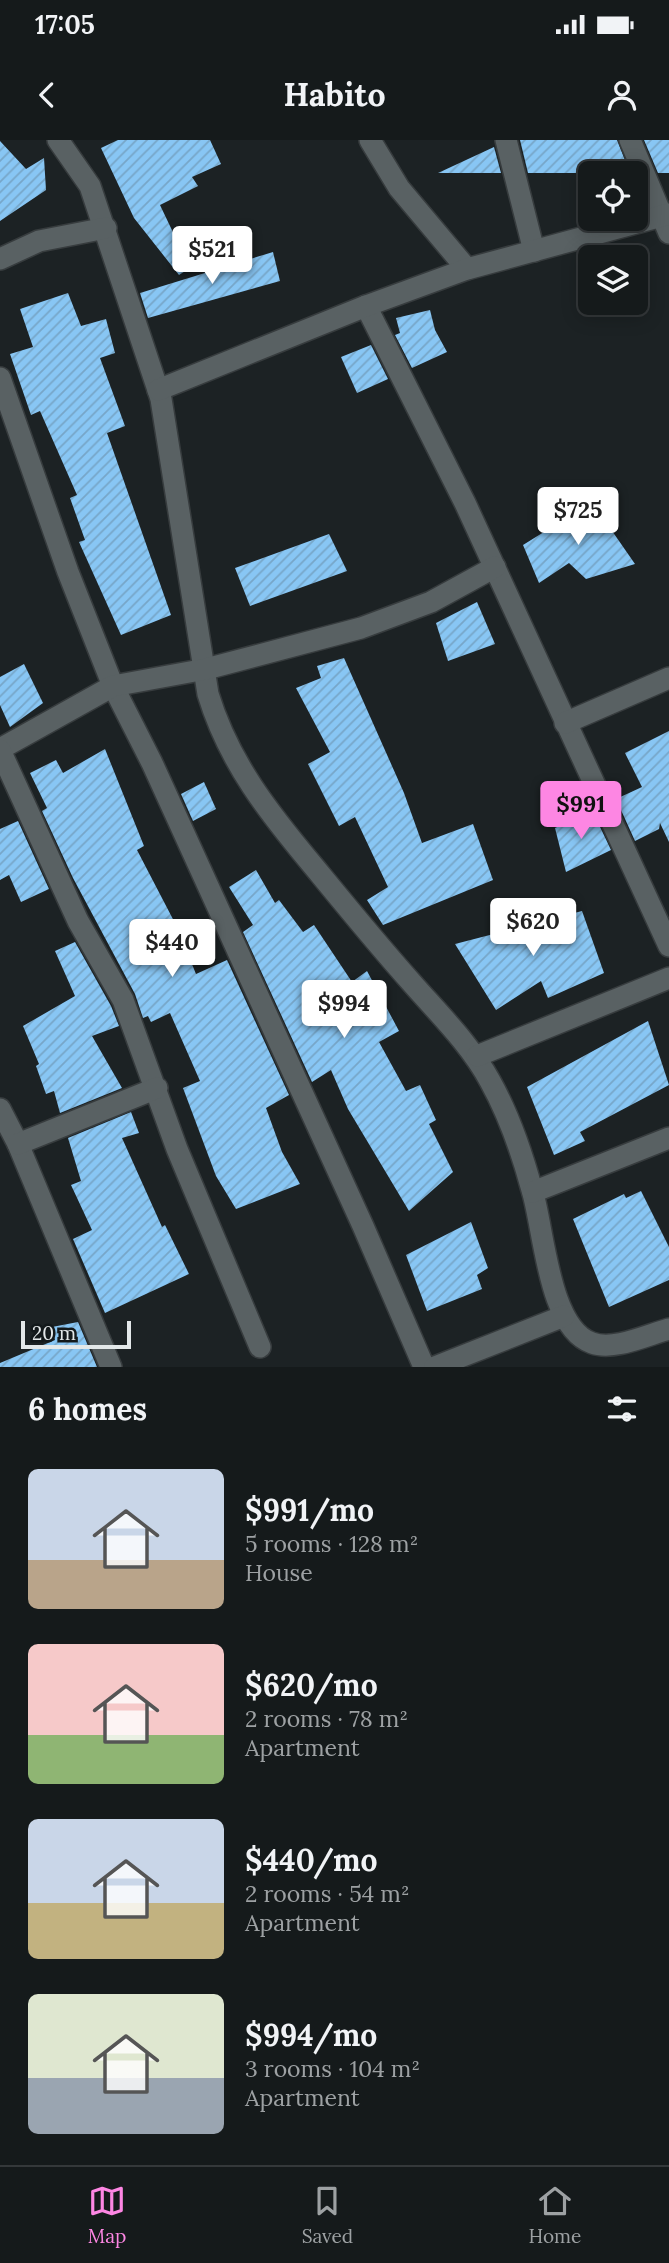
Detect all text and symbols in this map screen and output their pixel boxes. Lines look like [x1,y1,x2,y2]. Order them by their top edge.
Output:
text: 17:05 [35,8,95,41]
text: Habito [283,74,386,115]
icon: back [28,76,66,114]
icon: person [603,76,641,114]
map controls [578,161,648,315]
button: locate [578,161,648,231]
pin: $521 [171,226,253,286]
text: $521 [188,234,236,263]
button: layers [578,245,648,315]
pin: $725 [537,488,619,547]
text: $725 [554,495,603,524]
pin: $991 [540,782,622,841]
text: $991 [556,789,606,818]
pin: $620 [492,898,574,958]
text: $620 [506,906,560,935]
pin: $440 [131,920,213,979]
text: $440 [145,927,199,956]
pin: $994 [303,981,385,1040]
text: $994 [318,988,370,1017]
scale bar [21,1318,131,1350]
text: 20 m [32,1321,76,1345]
text: 6 homes [28,1390,147,1428]
icon: filters [603,1390,641,1428]
text: $991/mo [245,1491,374,1529]
icon: home [84,1497,168,1581]
text: 5 rooms · 128 m² [245,1529,418,1558]
text: House [245,1558,313,1587]
text: $620/mo [245,1666,378,1704]
icon: home [84,1672,168,1756]
text: 2 rooms · 78 m² [245,1704,408,1733]
text: Apartment [245,1733,360,1762]
text: $440/mo [245,1841,378,1879]
icon: home [84,1847,168,1931]
text: 2 rooms · 54 m² [245,1879,410,1908]
text: Apartment [245,1908,360,1937]
text: $994/mo [245,2016,377,2054]
icon: home [84,2022,168,2106]
text: 3 rooms · 104 m² [245,2054,420,2083]
text: Apartment [245,2083,360,2112]
tab: Map [88,2182,126,2248]
tab: Saved [302,2182,353,2248]
tab: Home [528,2182,581,2248]

